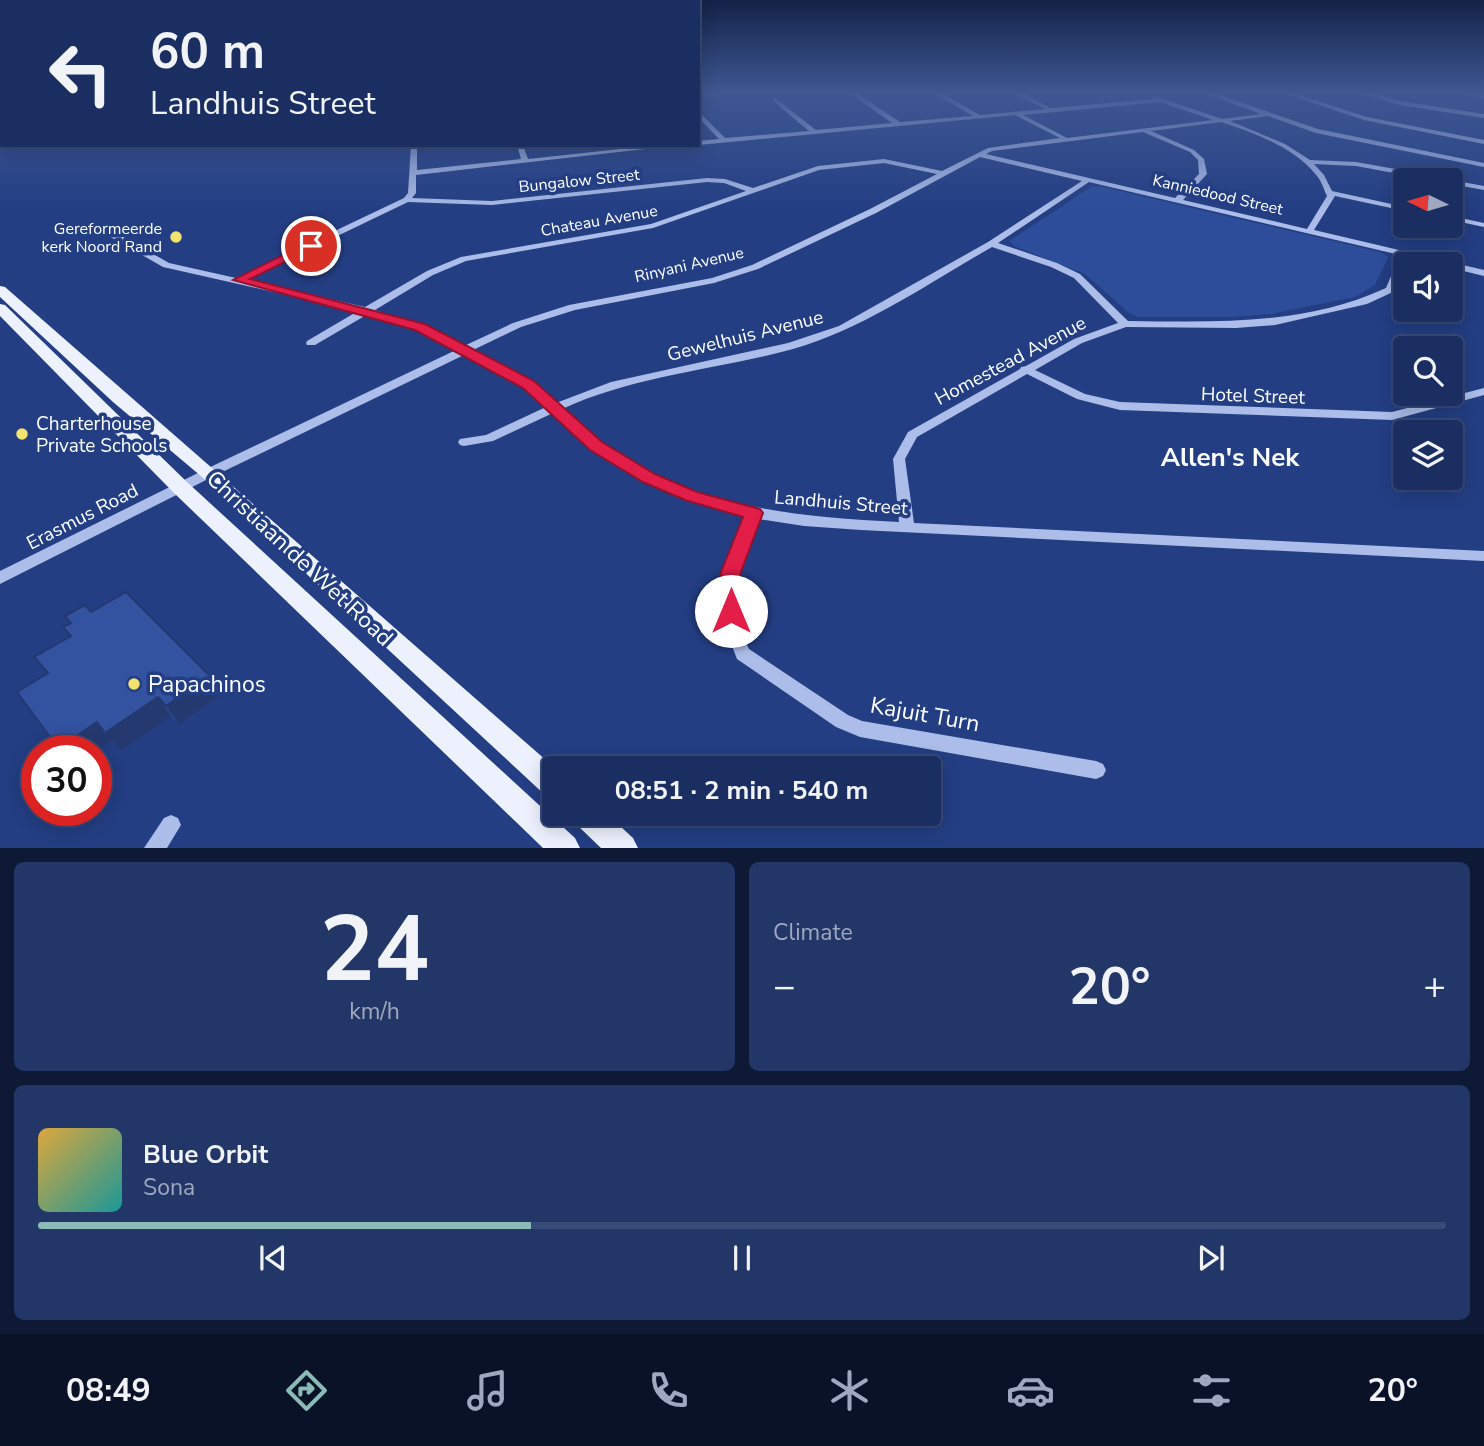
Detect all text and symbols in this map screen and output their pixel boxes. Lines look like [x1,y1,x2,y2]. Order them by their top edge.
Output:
text: 60 m [150,18,265,85]
icon: left [35,28,126,119]
text: Landhuis Street [150,82,376,125]
street label: Bungalow Street [518,164,641,198]
north arrow [1393,168,1463,238]
map controls [1393,168,1463,490]
street label: Kanniedood Street [1150,169,1285,221]
street label: Chateau Avenue [539,200,659,242]
pin [281,216,341,276]
place label: Gereformeerde kerk Noord Rand [42,218,162,258]
icon: arrive [292,227,330,265]
marker: Gereformeerde kerk Noord Rand [168,229,184,245]
street label: Rinyani Avenue [633,242,746,288]
button: sound [1393,252,1463,322]
street label: Gewelhuis Avenue [665,304,826,368]
street label: Homestead Avenue [930,310,1091,412]
button: search [1393,336,1463,406]
street label: Hotel Street [1201,381,1306,411]
place label: Charterhouse Private Schools [36,411,167,459]
button: layers [1393,420,1463,490]
marker: Charterhouse Private Schools [14,426,30,442]
district label: Allen's Nek [1161,440,1300,475]
street label: Christiaan de Wet Road [199,463,400,653]
street label: Erasmus Road [22,478,143,556]
street label: Landhuis Street [773,484,909,522]
position arrow [694,574,768,648]
place label: Papachinos [148,669,266,700]
marker: Papachinos [126,676,142,692]
street label: Kajuit Turn [868,690,982,739]
speed limit sign: 30 [21,735,112,826]
text: 08:51 · 2 min · 540 m [615,773,868,808]
text: 24 [320,888,429,1012]
text: Climate [773,917,853,948]
text: 20° [1068,951,1151,1022]
text: − [773,961,796,1012]
text: + [1423,961,1446,1012]
text: km/h [349,996,400,1027]
text: Blue Orbit [143,1137,268,1172]
text: Sona [143,1172,195,1203]
icon: previous [254,1239,292,1277]
icon: pause [723,1239,761,1277]
icon: next [1192,1239,1230,1277]
icon: directions [282,1366,331,1415]
icon: music [463,1366,512,1415]
icon: phone [644,1366,693,1415]
icon: climate [825,1366,874,1415]
icon: car [1006,1366,1055,1415]
icon: filters [1187,1366,1236,1415]
text: 08:49 [66,1369,151,1412]
text: 20° [1367,1369,1418,1412]

